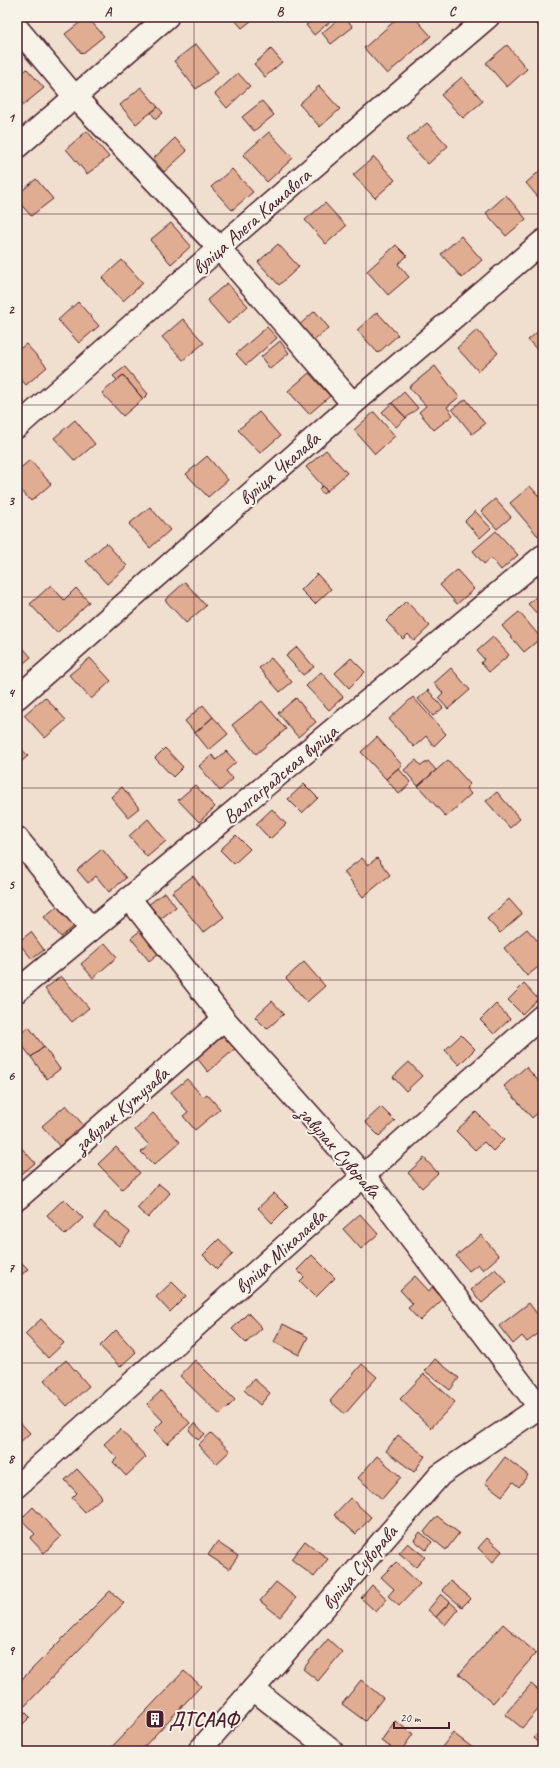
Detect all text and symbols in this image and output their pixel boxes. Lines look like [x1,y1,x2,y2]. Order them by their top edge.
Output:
text: A [105,4,113,20]
text: B [277,4,285,20]
text: C [449,4,457,20]
text: 1 [8,110,16,126]
street label: вуліца Алега Кашавога [187,162,317,280]
text: 2 [8,302,15,318]
street label: вуліца Чкалава [234,426,326,510]
text: 3 [8,493,15,509]
text: 4 [8,685,16,701]
street label: Валгаградская вуліца [218,718,344,830]
text: 5 [8,877,15,893]
street label: завулак Кутузава [67,1061,175,1160]
text: 6 [8,1068,15,1084]
street label: завулак Суворава [290,1099,387,1205]
street label: вуліца Мікалаева [229,1203,332,1299]
text: 7 [8,1260,15,1276]
text: 8 [8,1451,16,1467]
street label: вуліца Суворава [316,1518,404,1615]
text: 9 [8,1643,15,1659]
scale bar [394,1704,449,1730]
place label: ДТСААФ [169,1707,241,1732]
building icon: ДТСААФ [144,1708,166,1730]
text: 20 m [400,1710,422,1726]

